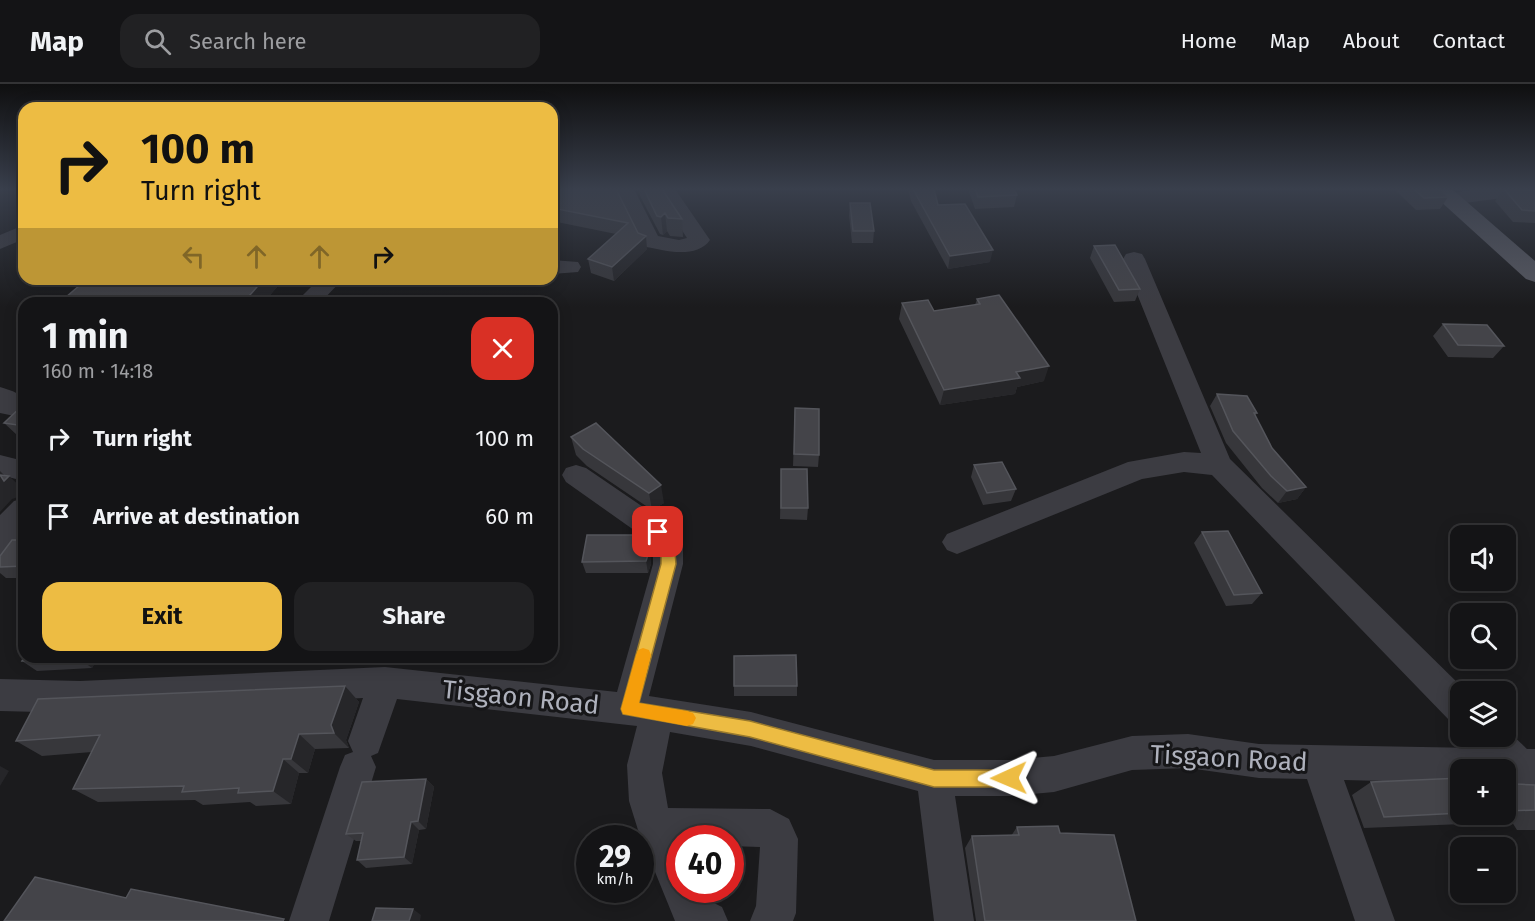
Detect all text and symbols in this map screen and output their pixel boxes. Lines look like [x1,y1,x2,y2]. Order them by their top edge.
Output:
search box [120,14,540,68]
text: Map [30,25,84,58]
icon: search [141,25,174,58]
text: Search here [189,28,307,55]
text: Home [1181,28,1237,54]
text: Map [1270,28,1310,54]
text: About [1343,28,1400,54]
text: Contact [1433,28,1505,54]
text: 100 m [141,124,255,174]
icon: right [42,126,120,204]
text: Turn right [141,175,261,207]
icon: left [177,240,210,273]
icon: ahead [240,240,273,273]
icon: ahead [303,240,336,273]
icon: right [366,240,399,273]
text: 1 min [42,314,129,358]
button: close [471,317,534,380]
text: 160 m · 14:18 [42,359,153,383]
icon: right [42,422,75,455]
text: Turn right [93,425,192,452]
text: 100 m [475,425,534,452]
icon: arrive [42,500,75,533]
text: Arrive at destination [93,503,300,530]
text: 60 m [485,503,534,530]
pin [632,506,683,557]
icon: arrive [641,515,674,548]
map controls [1450,525,1516,903]
button: sound [1450,525,1516,591]
button: Exit [42,582,282,651]
button: Share [294,582,534,651]
button: search [1450,603,1516,669]
street label: Tisgaon Road [441,674,601,721]
button: layers [1450,681,1516,747]
street label: Tisgaon Road [1150,739,1308,778]
position arrow [977,746,1041,810]
button: + [1450,759,1516,825]
speed limit sign: 40 [666,825,744,903]
button: − [1450,837,1516,903]
text: 29 [599,839,631,875]
text: km/h [596,870,634,888]

